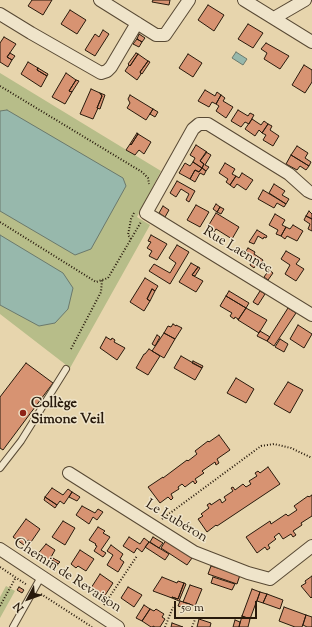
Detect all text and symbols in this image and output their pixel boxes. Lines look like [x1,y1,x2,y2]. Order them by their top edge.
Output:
street label: Rue Laennec [199,224,275,278]
place label: Collège Simone Veil [31,397,104,430]
marker: Collège Simone Veil [18,408,28,418]
street label: Le Lubéron [142,497,210,547]
street label: Chemin de Revaison [10,535,124,617]
north arrow [8,579,48,619]
scale bar [176,593,259,619]
text: N [10,598,28,615]
text: 50 m [181,599,204,617]

